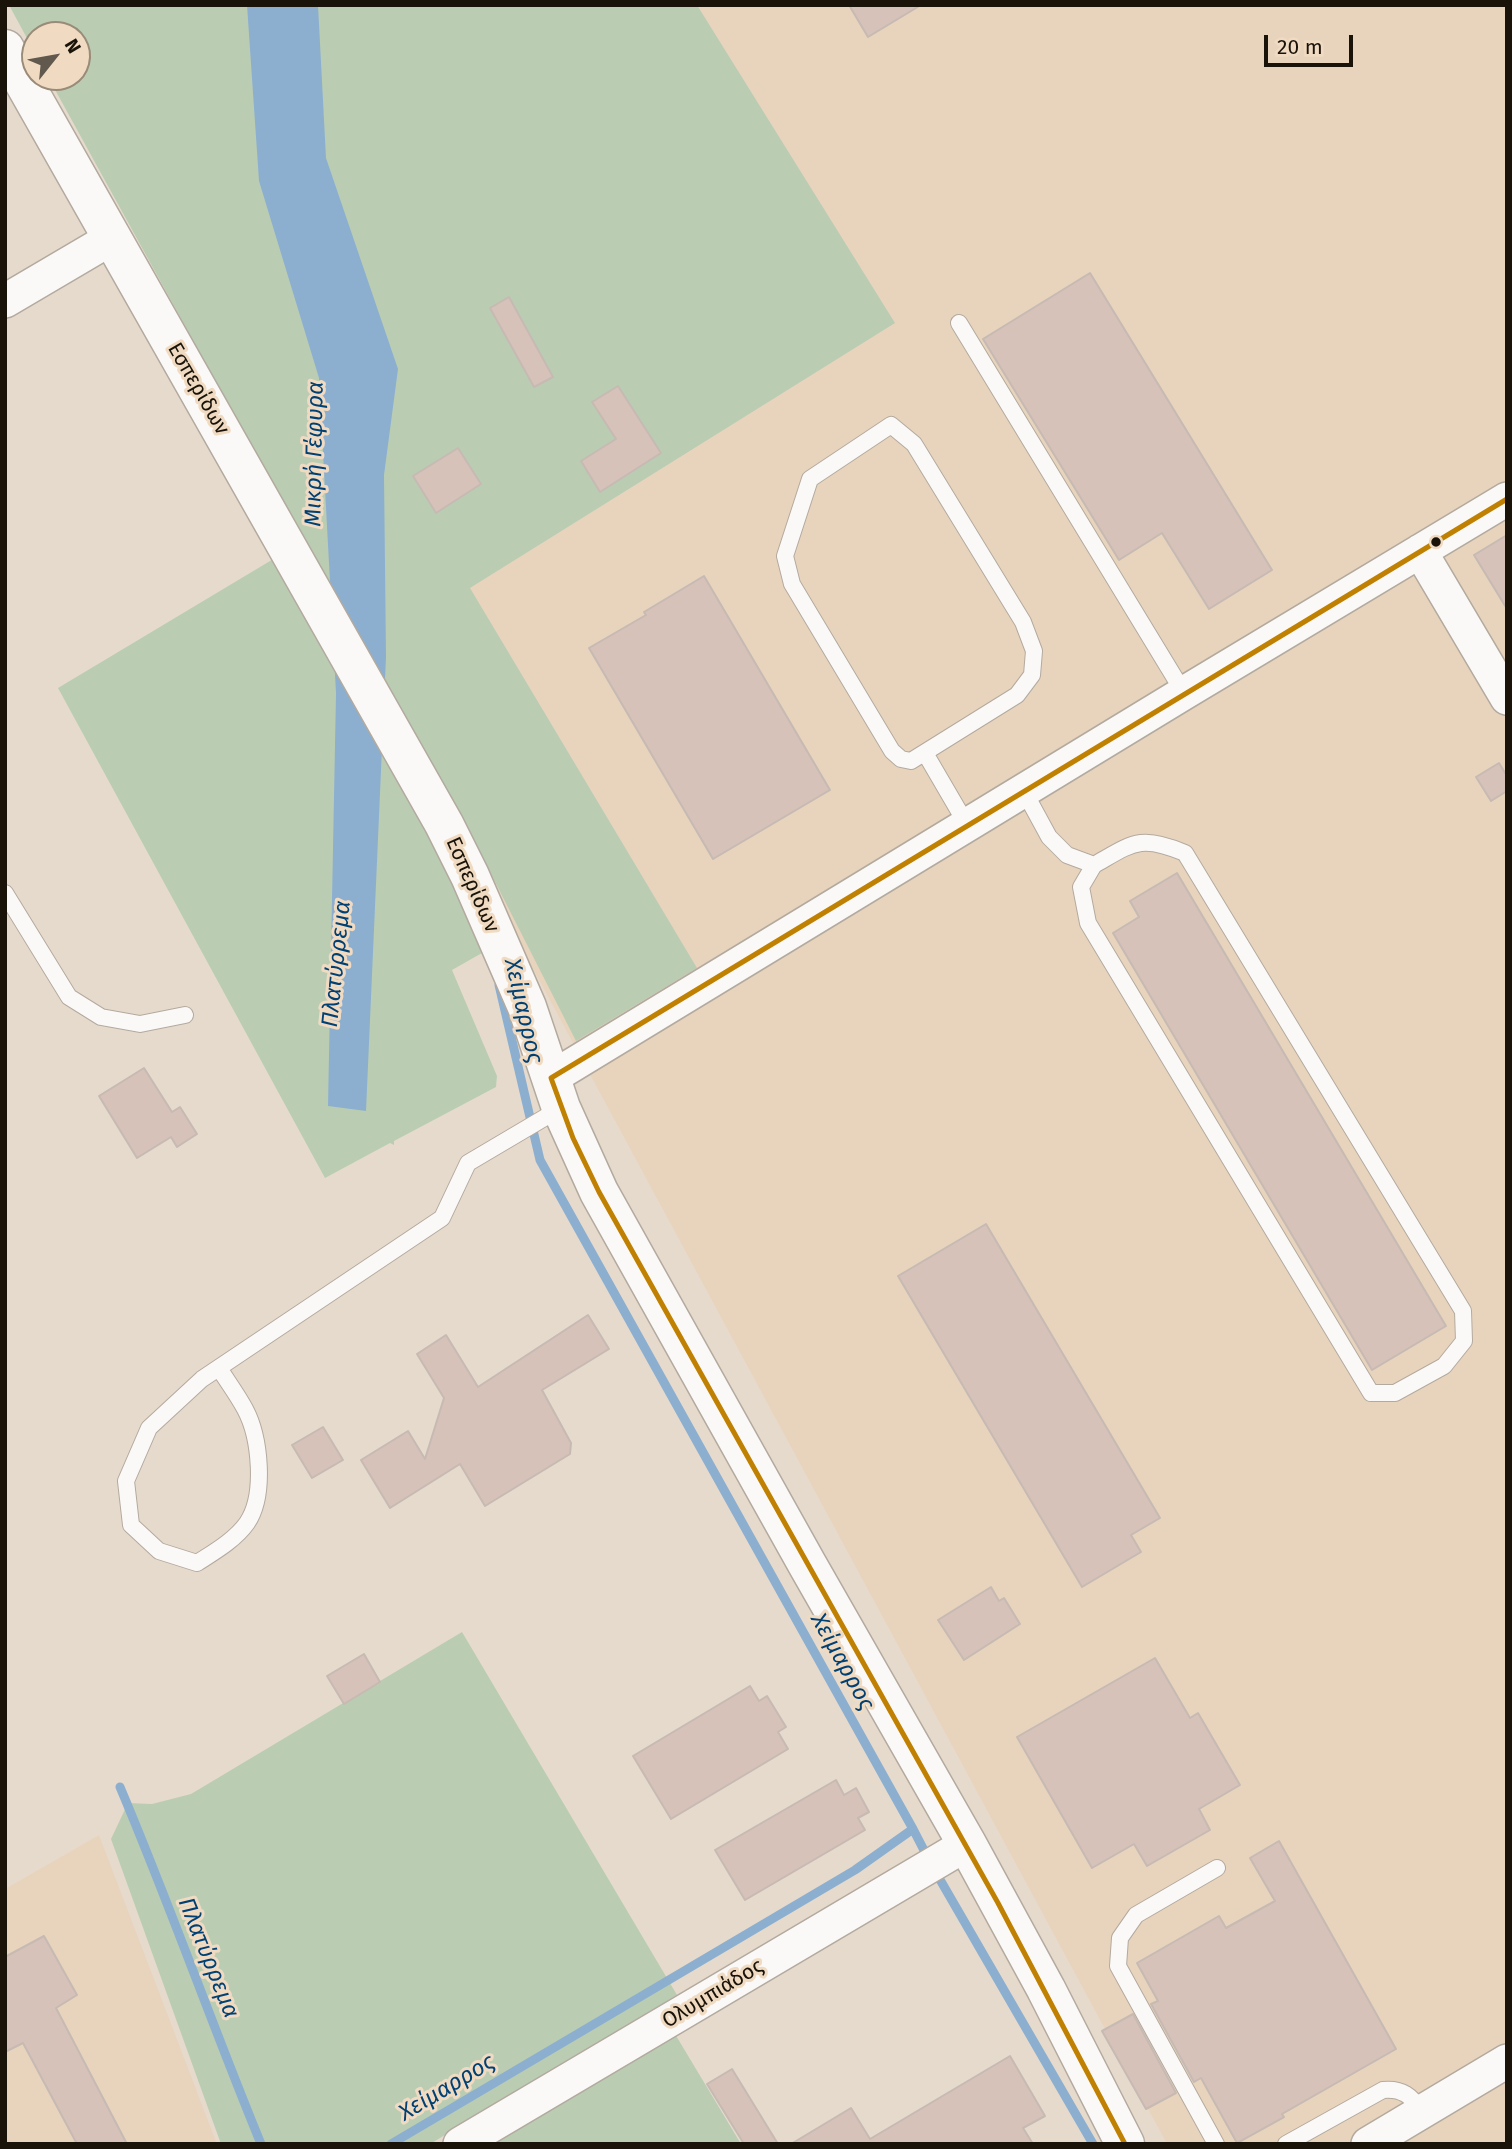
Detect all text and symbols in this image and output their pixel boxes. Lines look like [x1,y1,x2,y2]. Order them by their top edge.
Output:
north arrow [21,21,91,91]
scale bar [1267,21,1356,65]
text: 20 m [1277,34,1323,60]
text: N [60,35,86,57]
street label: Εσπερίδων [162,339,234,439]
water label: Μικρή Γέφυρα [300,381,330,527]
unlabelled marker [1429,535,1443,549]
street label: Εσπερίδων [440,833,504,937]
water label: Πλατύρρεμα [317,899,357,1029]
water label: Χείμαρρος [498,956,548,1066]
water label: Χείμαρρος [804,1609,880,1715]
water label: Πλατύρρεμα [171,1894,245,2022]
street label: Ολυμπιάδος [658,1954,768,2034]
water label: Χείμαρρος [394,2049,500,2127]

